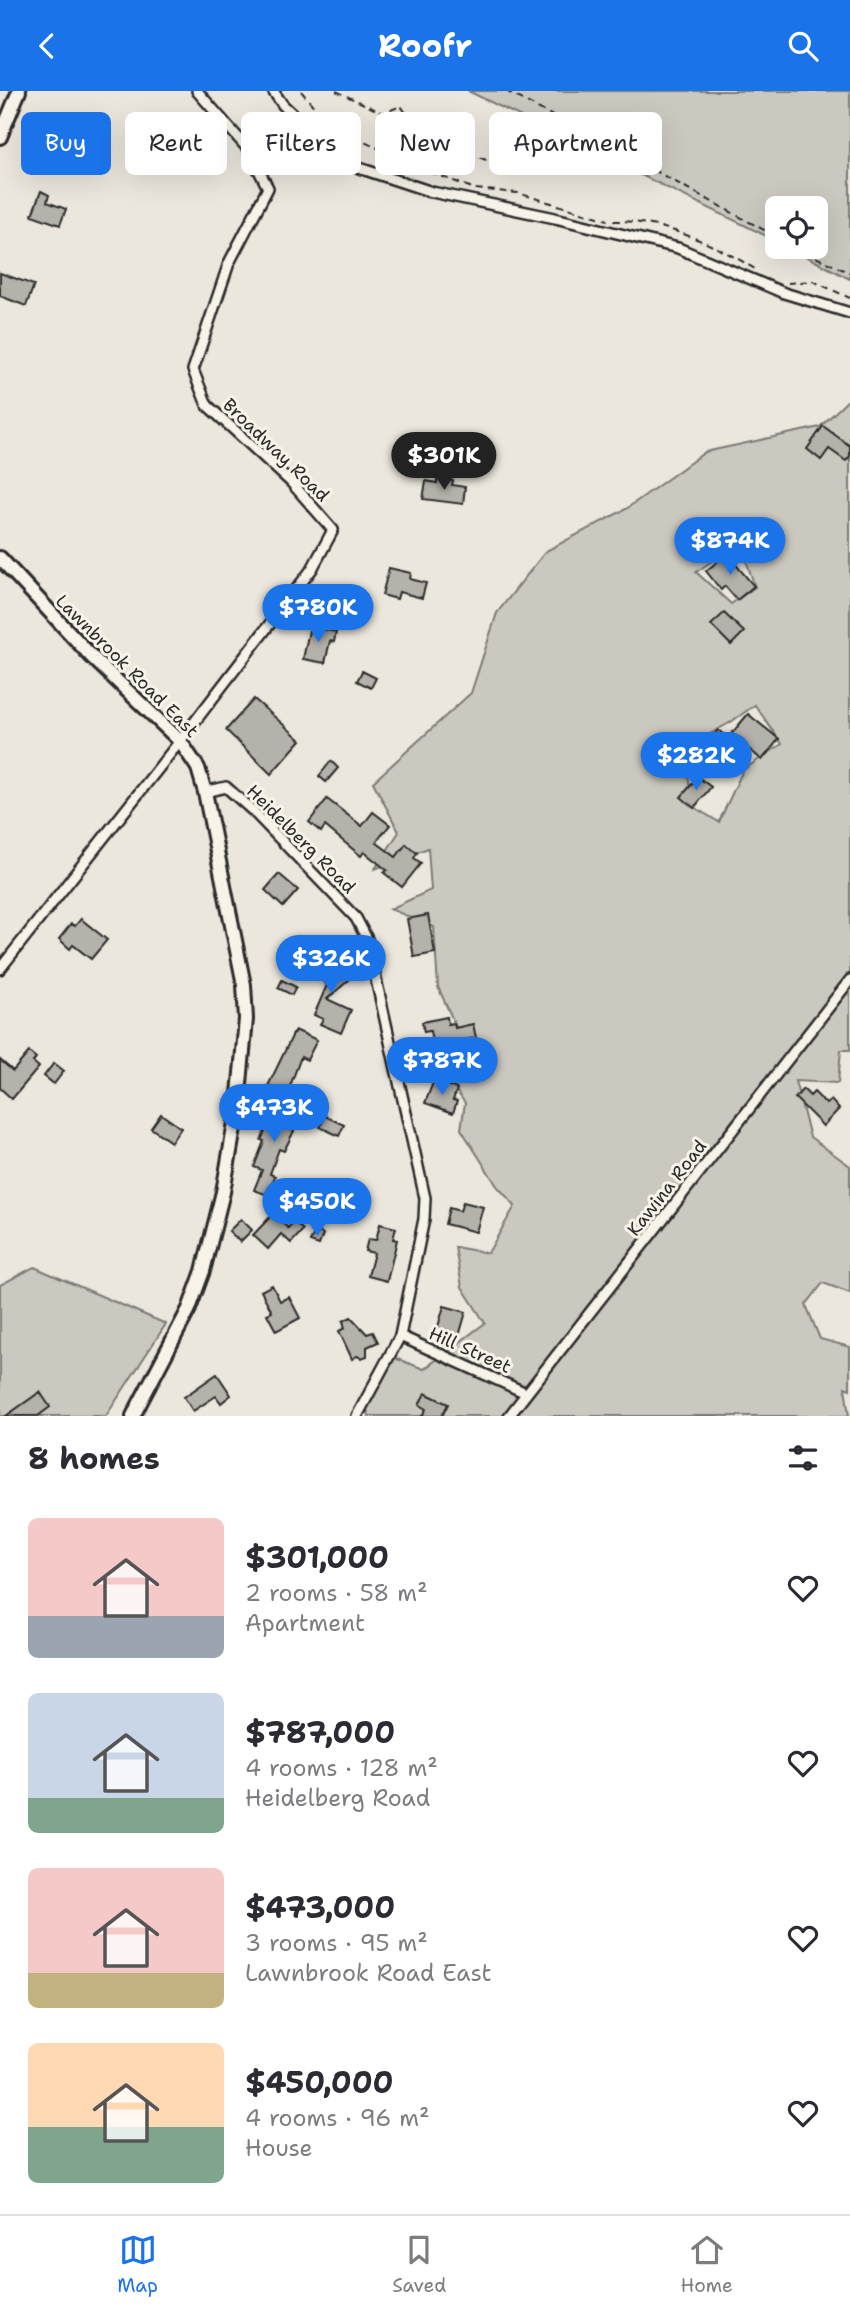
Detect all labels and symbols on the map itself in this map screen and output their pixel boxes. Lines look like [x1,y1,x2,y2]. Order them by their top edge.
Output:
street label: Broadway Road [218,393,334,507]
pin: $301K [395,433,493,492]
pin: $874K [681,517,779,577]
pin: $780K [269,585,367,644]
street label: Lawnbrook Road East [50,589,204,743]
pin: $282K [647,733,745,792]
street label: Heidelberg Road [241,779,361,899]
pin: $326K [282,935,380,995]
pin: $787K [393,1037,491,1097]
pin: $473K [225,1084,323,1144]
street label: Kawina Road [622,1135,712,1241]
pin: $450K [268,1179,366,1238]
street label: Hill Street [425,1321,515,1379]

